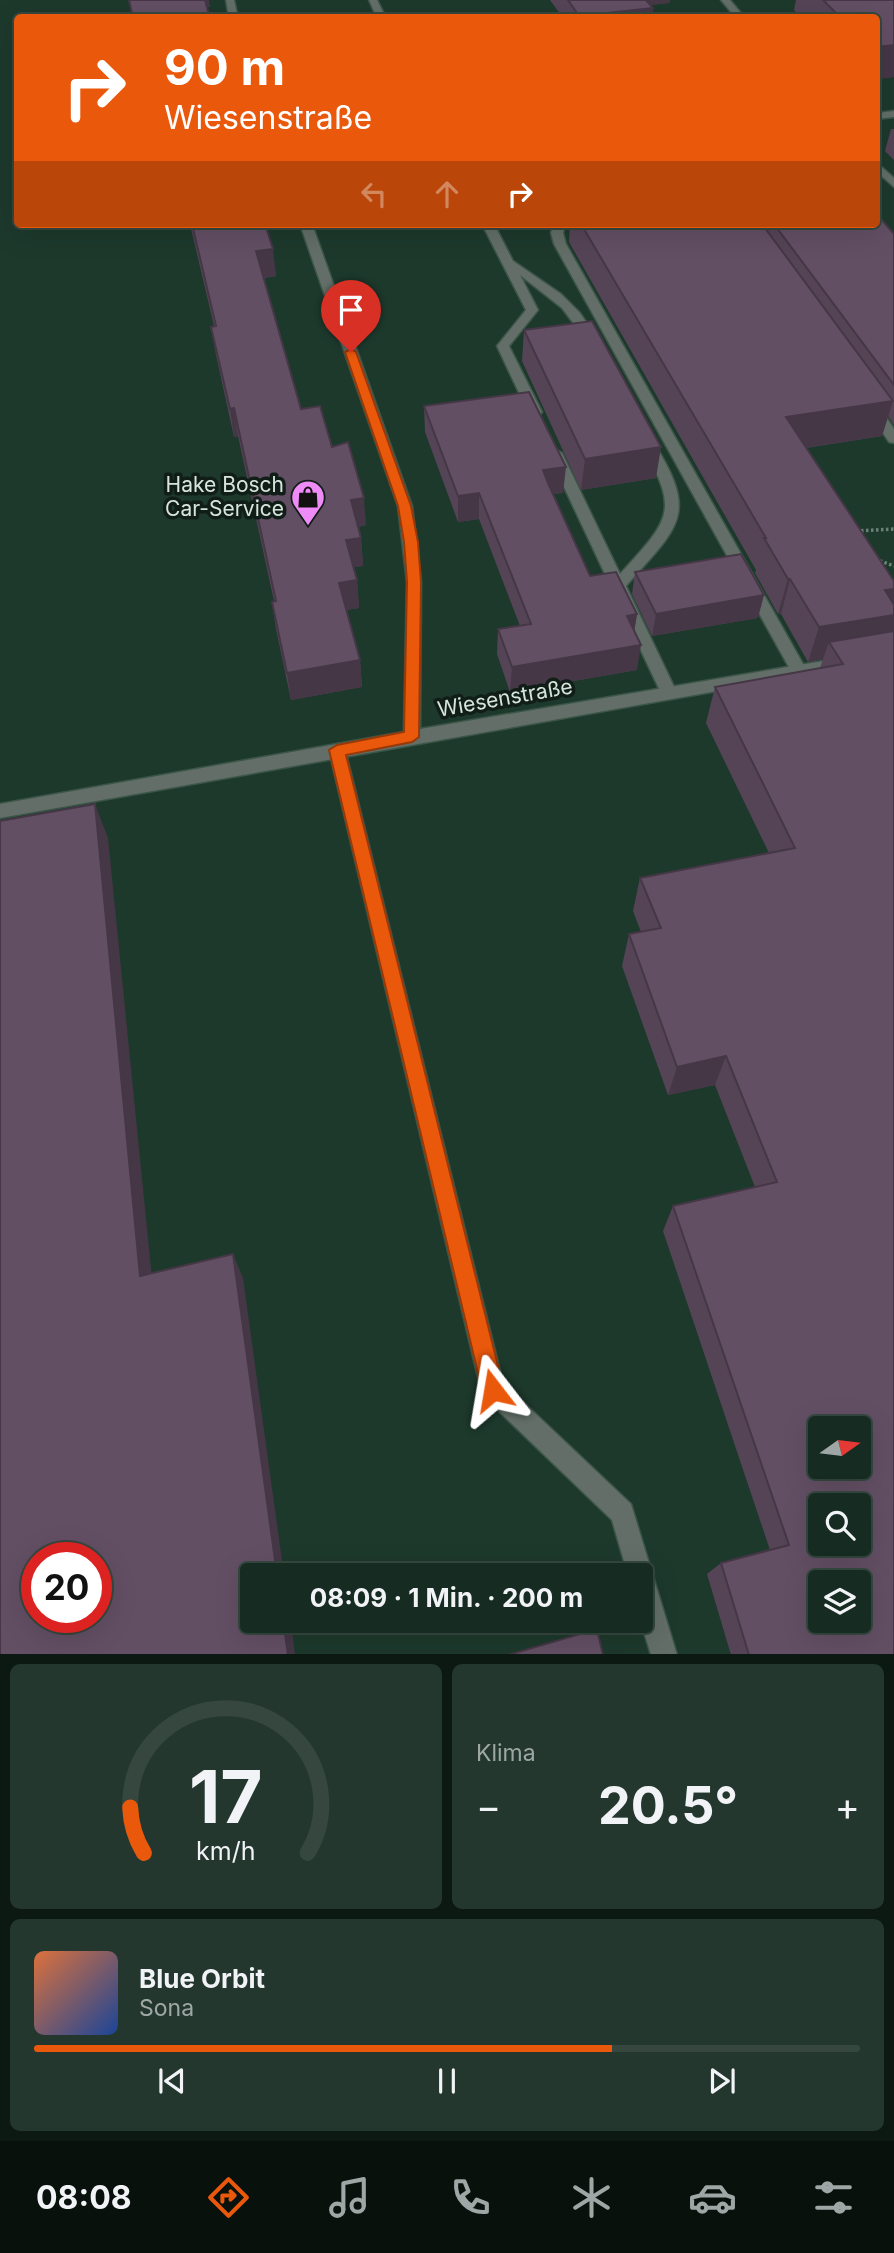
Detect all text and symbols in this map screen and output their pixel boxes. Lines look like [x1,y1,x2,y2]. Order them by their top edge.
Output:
text: 90 m [164,38,285,97]
icon: right [49,42,140,133]
text: Wiesenstraße [164,98,372,137]
icon: left [355,175,393,213]
icon: ahead [428,175,466,213]
icon: right [501,175,539,213]
pin [321,280,381,352]
icon: arrive [332,291,370,329]
place label: Hake Bosch Car-Service [165,472,284,521]
shop icon: Hake Bosch Car-Service [289,478,327,527]
street label: Wiesenstraße [435,673,574,722]
position arrow [456,1353,530,1427]
north arrow [808,1416,872,1479]
map controls [808,1416,871,1633]
button: search [808,1493,871,1556]
speed limit sign: 20 [21,1542,112,1633]
button: layers [808,1570,871,1633]
text: 08:09 · 1 Min. · 200 m [310,1582,583,1613]
text: Klima [476,1739,536,1767]
text: 17 [189,1752,263,1841]
text: 20.5° [598,1774,738,1837]
text: − [476,1783,501,1829]
text: + [835,1783,860,1829]
text: km/h [196,1835,256,1865]
text: Blue Orbit [139,1963,265,1994]
text: Sona [139,1994,194,2022]
icon: previous [153,2062,191,2100]
icon: pause [428,2062,466,2100]
icon: next [703,2062,741,2100]
icon: directions [204,2173,253,2222]
icon: music [325,2173,374,2222]
icon: phone [446,2173,495,2222]
icon: climate [567,2173,616,2222]
icon: car [688,2173,737,2222]
icon: filters [809,2173,858,2222]
text: 08:08 [36,2178,132,2217]

